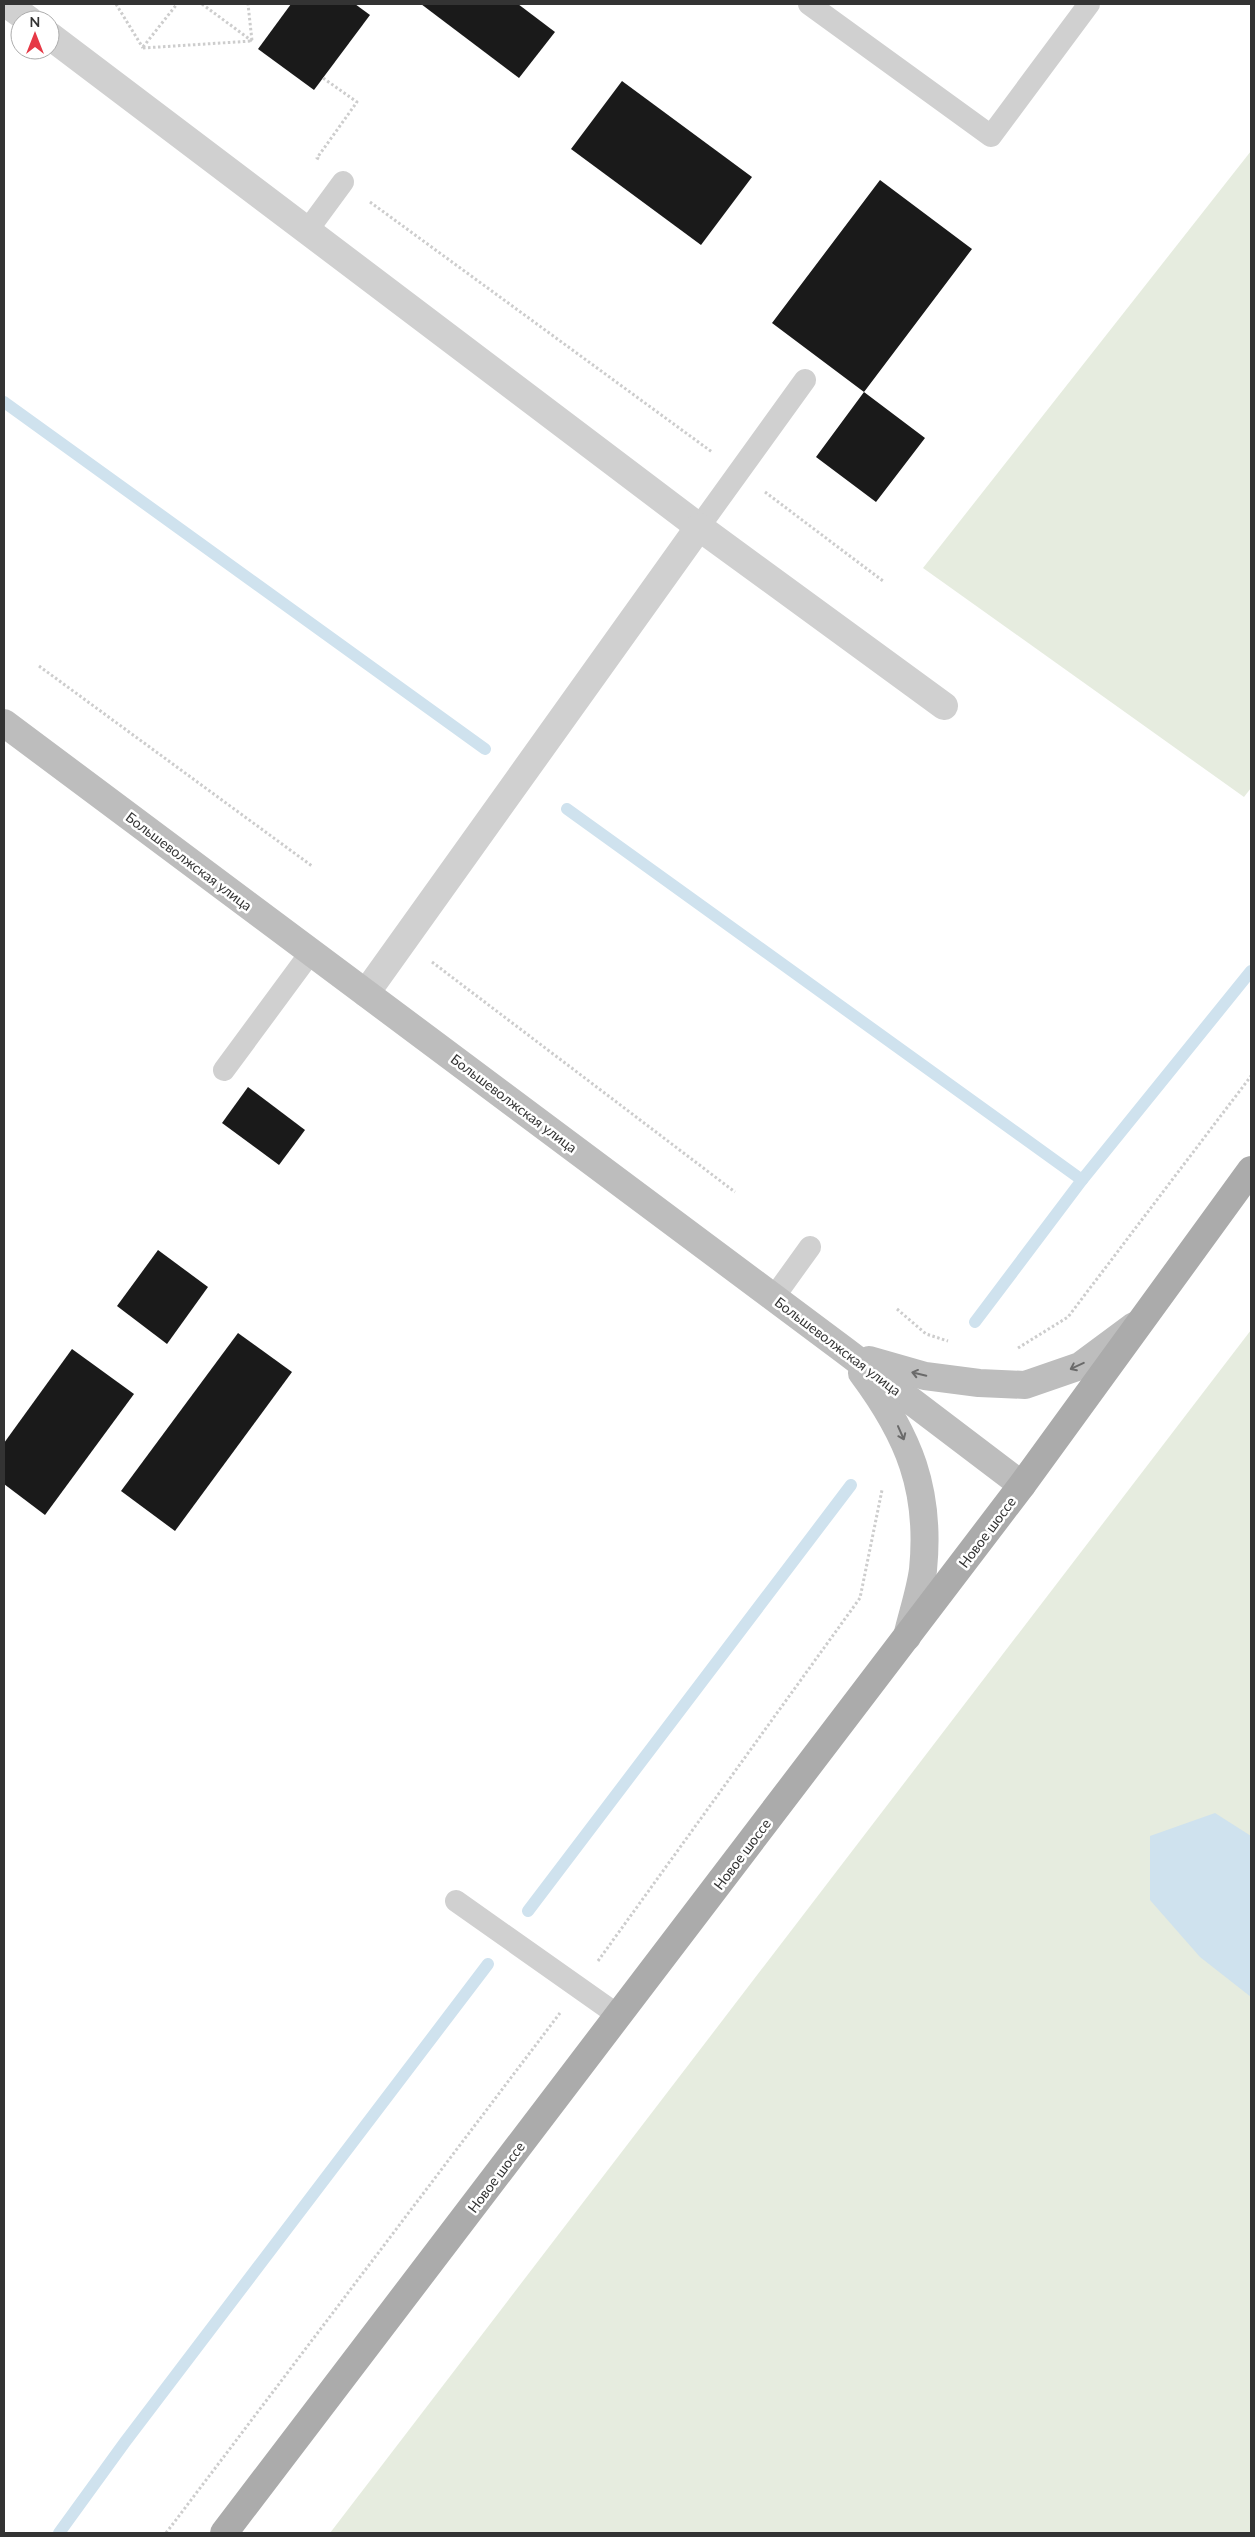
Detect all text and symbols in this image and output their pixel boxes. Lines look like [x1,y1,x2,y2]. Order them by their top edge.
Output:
north arrow [10,10,60,60]
text: N [30,13,40,30]
street label: Большеволжская улица [123,808,255,914]
street label: Большеволжская улица [448,1050,580,1156]
street label: Большеволжская улица [772,1293,904,1399]
one-way arrow [1070,1361,1085,1371]
one-way arrow [911,1369,927,1378]
one-way arrow [896,1425,906,1440]
street label: Новое шоссе [955,1493,1019,1571]
street label: Новое шоссе [710,1815,774,1893]
street label: Новое шоссе [464,2138,528,2216]

